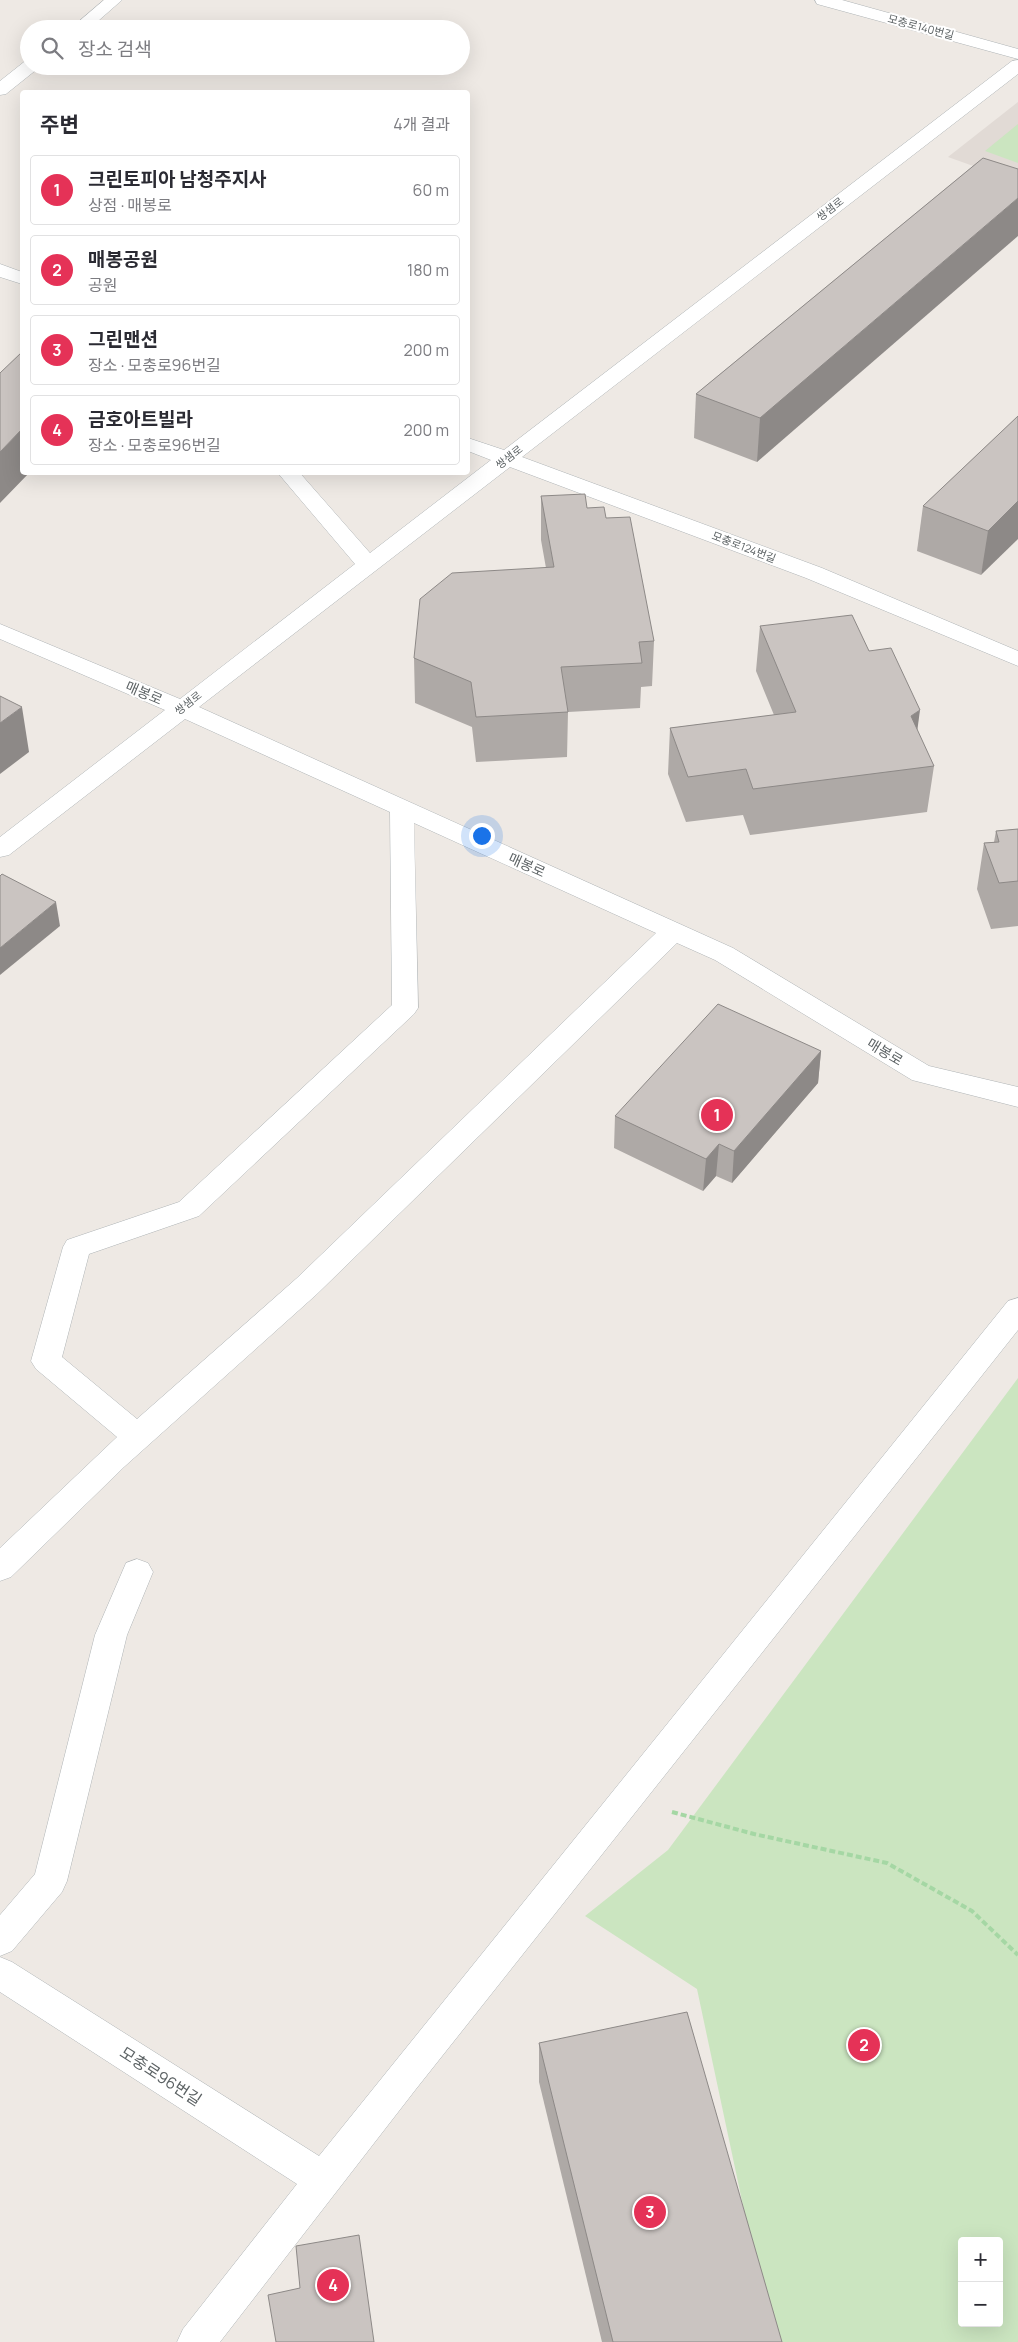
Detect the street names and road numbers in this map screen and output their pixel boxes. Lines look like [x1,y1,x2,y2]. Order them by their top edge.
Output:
street label: 모충로140번길 [886,10,956,43]
street label: 쌍샘로 [813,193,846,224]
street label: 쌍샘로 [492,441,525,472]
street label: 모충로124번길 [710,527,778,566]
street label: 매봉로 [123,676,166,709]
street label: 쌍샘로 [171,687,204,718]
street label: 매봉로 [506,848,549,881]
street label: 매봉로 [864,1033,907,1070]
street label: 모충로96번길 [116,2041,206,2111]

